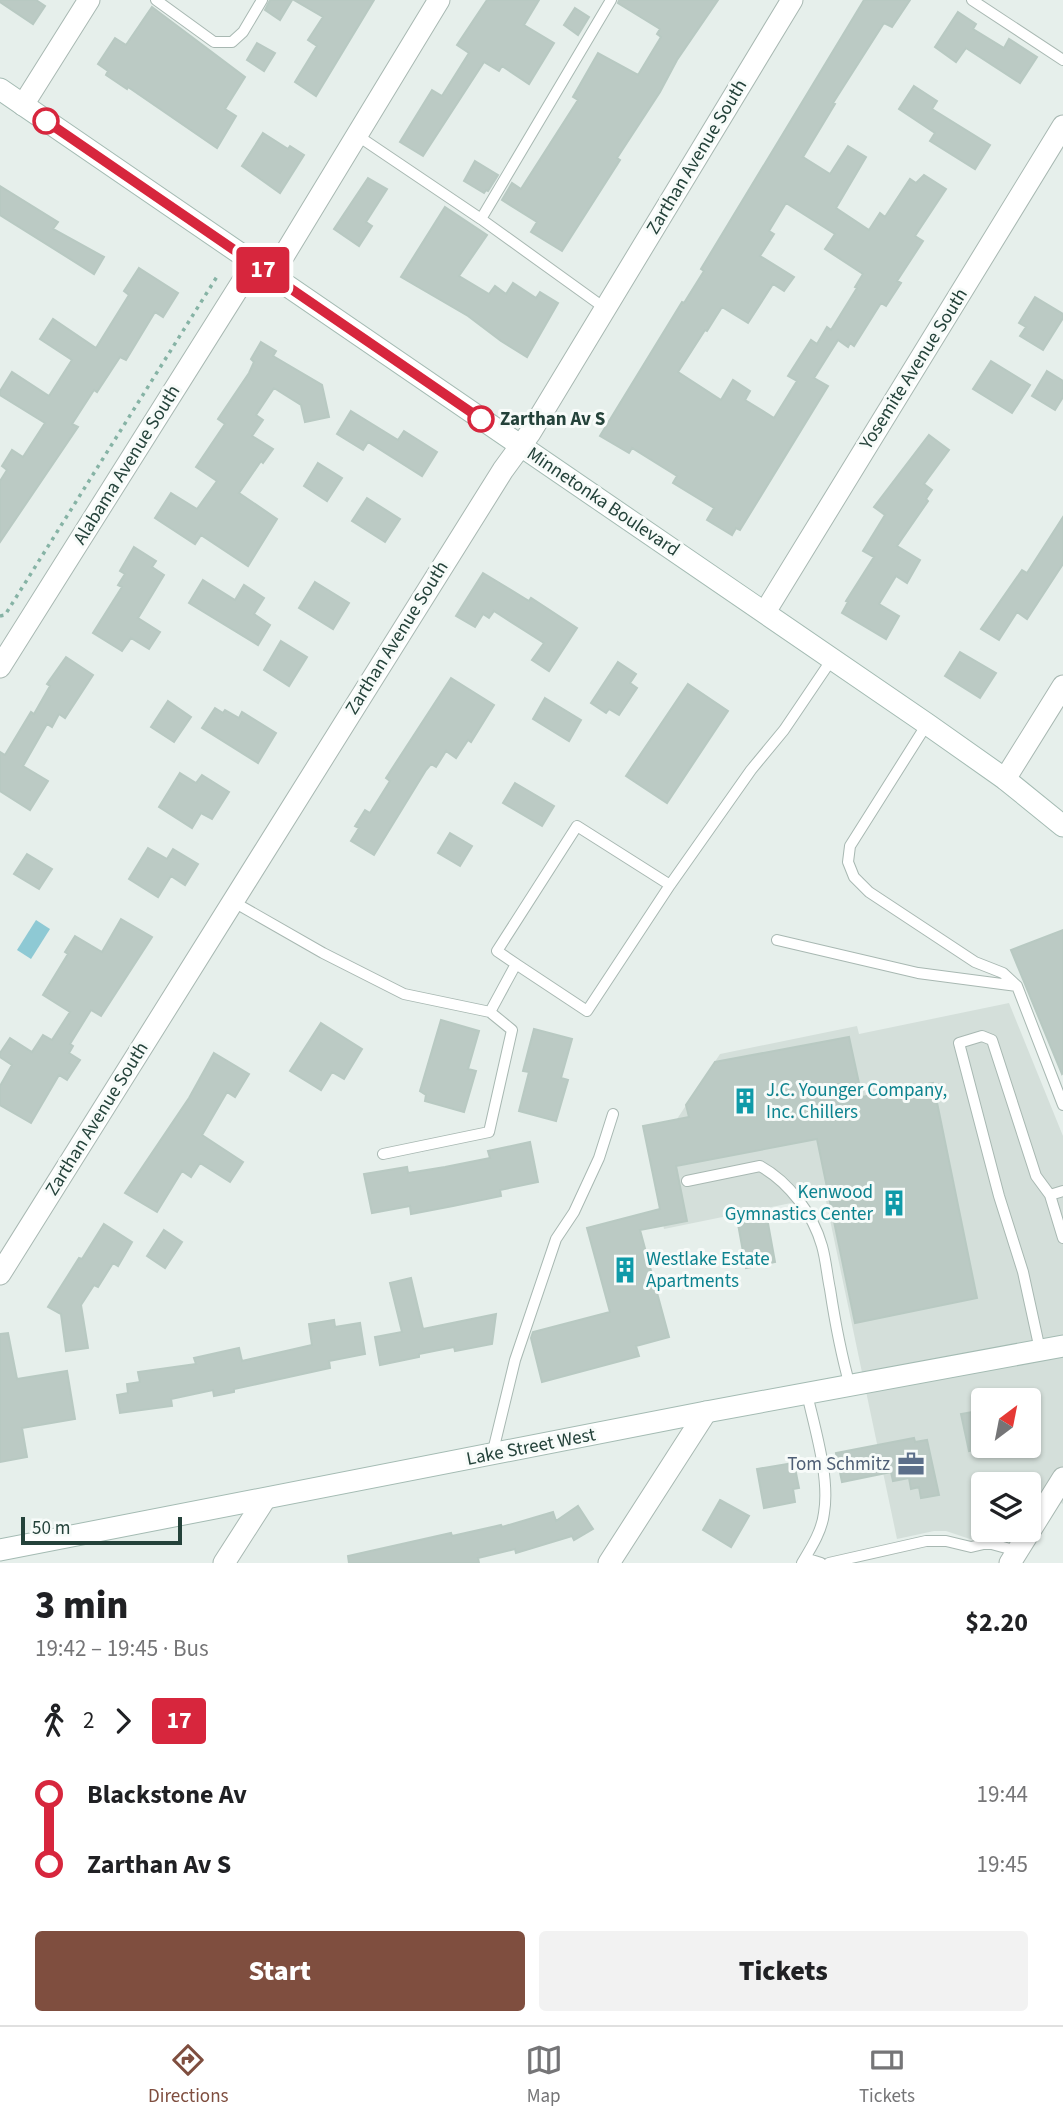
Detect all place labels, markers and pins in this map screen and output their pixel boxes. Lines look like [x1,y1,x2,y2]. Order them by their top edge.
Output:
unlabelled marker [33,108,59,134]
marker: Zarthan Av S [468,406,494,432]
place label: Zarthan Av S [500,406,605,433]
place label: J.C. Younger Company, Inc. Chillers [766,1077,947,1126]
building icon: J.C. Younger Company, Inc. Chillers [730,1086,760,1116]
place label: Kenwood Gymnastics Center [725,1179,873,1228]
building icon: Kenwood Gymnastics Center [879,1188,909,1218]
place label: Westlake Estate Apartments [646,1246,770,1295]
building icon: Westlake Estate Apartments [610,1255,640,1285]
office icon: Tom Schmitz [896,1449,926,1479]
place label: Tom Schmitz [787,1451,890,1478]

